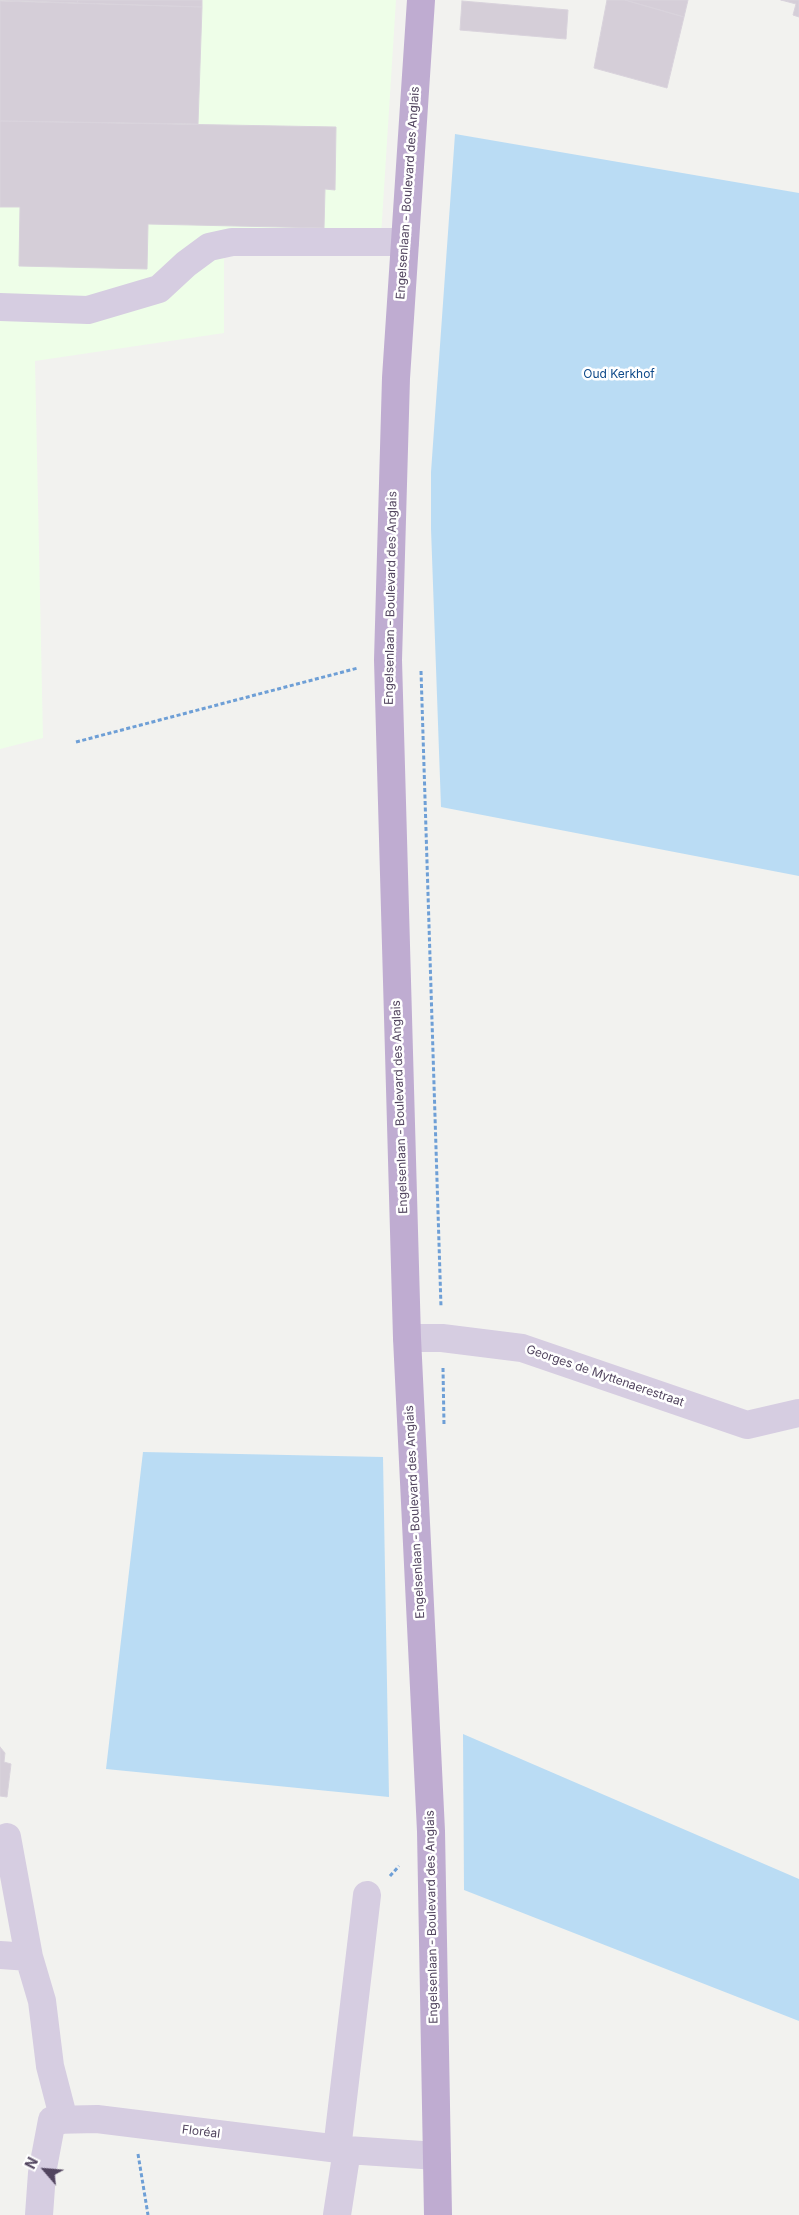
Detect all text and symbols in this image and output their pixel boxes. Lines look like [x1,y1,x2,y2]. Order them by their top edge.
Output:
street label: Engelsenlaan - Boulevard des Anglais [393,86,423,300]
park label: Oud Kerkhof [583,367,655,381]
street label: Engelsenlaan - Boulevard des Anglais [382,491,400,705]
street label: Engelsenlaan - Boulevard des Anglais [389,1000,411,1214]
street label: Georges de Myttenaerestraat [524,1342,686,1410]
street label: Engelsenlaan - Boulevard des Anglais [402,1405,428,1619]
street label: Engelsenlaan - Boulevard des Anglais [423,1810,441,2024]
street label: Floréal [181,2123,221,2141]
north arrow [20,2145,70,2195]
text: N [21,2154,41,2172]

